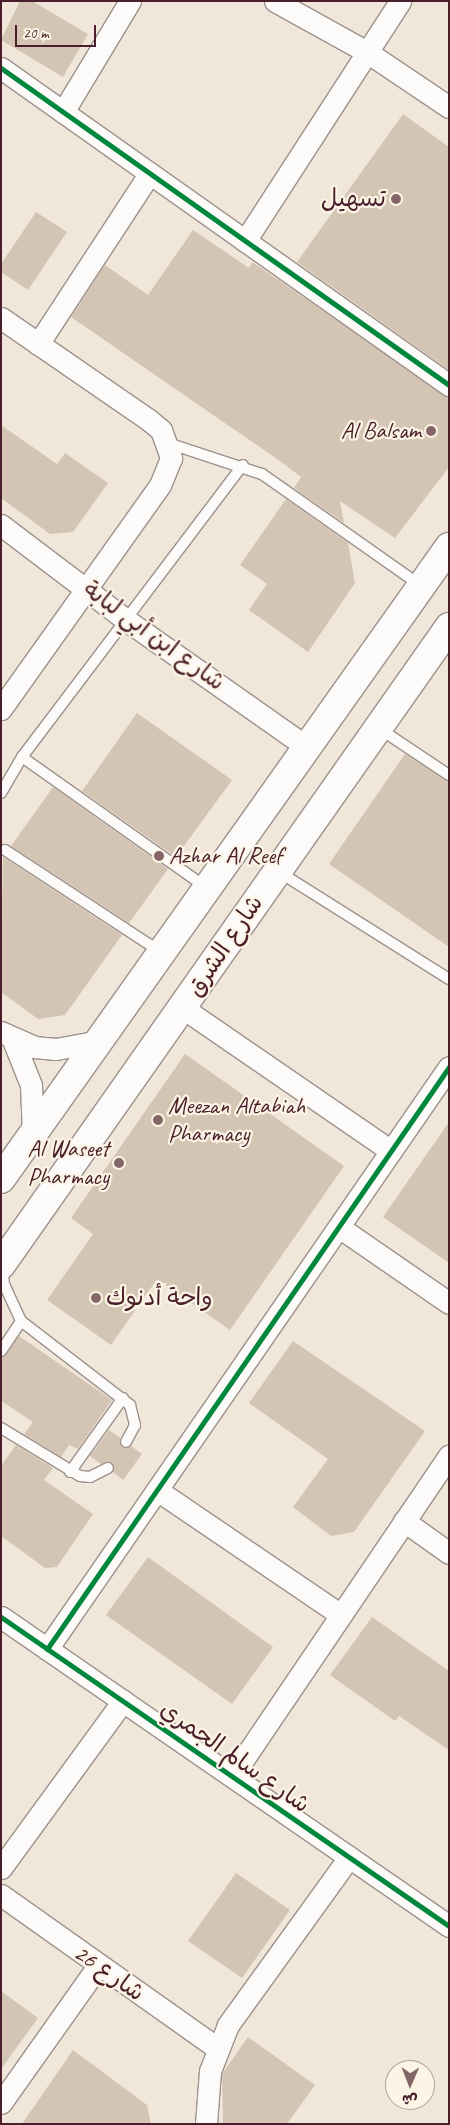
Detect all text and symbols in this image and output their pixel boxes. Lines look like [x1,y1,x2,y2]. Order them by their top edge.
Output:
scale bar [18,15,99,47]
text: 20 m [23,24,49,43]
place label: تسهيل [321,185,386,213]
marker: تسهيل [390,193,402,205]
place label: Al Balsam [341,417,421,445]
marker: Al Balsam [425,425,437,437]
street label: شارع ابن أبي لبابة [78,575,230,697]
place label: Azhar Al Reef [169,842,282,870]
marker: Azhar Al Reef [153,850,165,862]
street label: شارع الشرق [181,890,269,1002]
place label: Meezan Altabiah Pharmacy [168,1092,305,1148]
marker: Meezan Altabiah Pharmacy [152,1114,164,1126]
place label: Al Waseet Pharmacy [28,1135,109,1191]
marker: Al Waseet Pharmacy [113,1157,125,1169]
place label: واحة أدنوك [106,1284,213,1312]
marker: واحة أدنوك [90,1292,102,1304]
street label: شارع سالم الجمري [155,1695,315,1819]
street label: شارع 26 [68,1938,150,2008]
north arrow [385,2060,435,2110]
text: ش [402,2091,418,2108]

